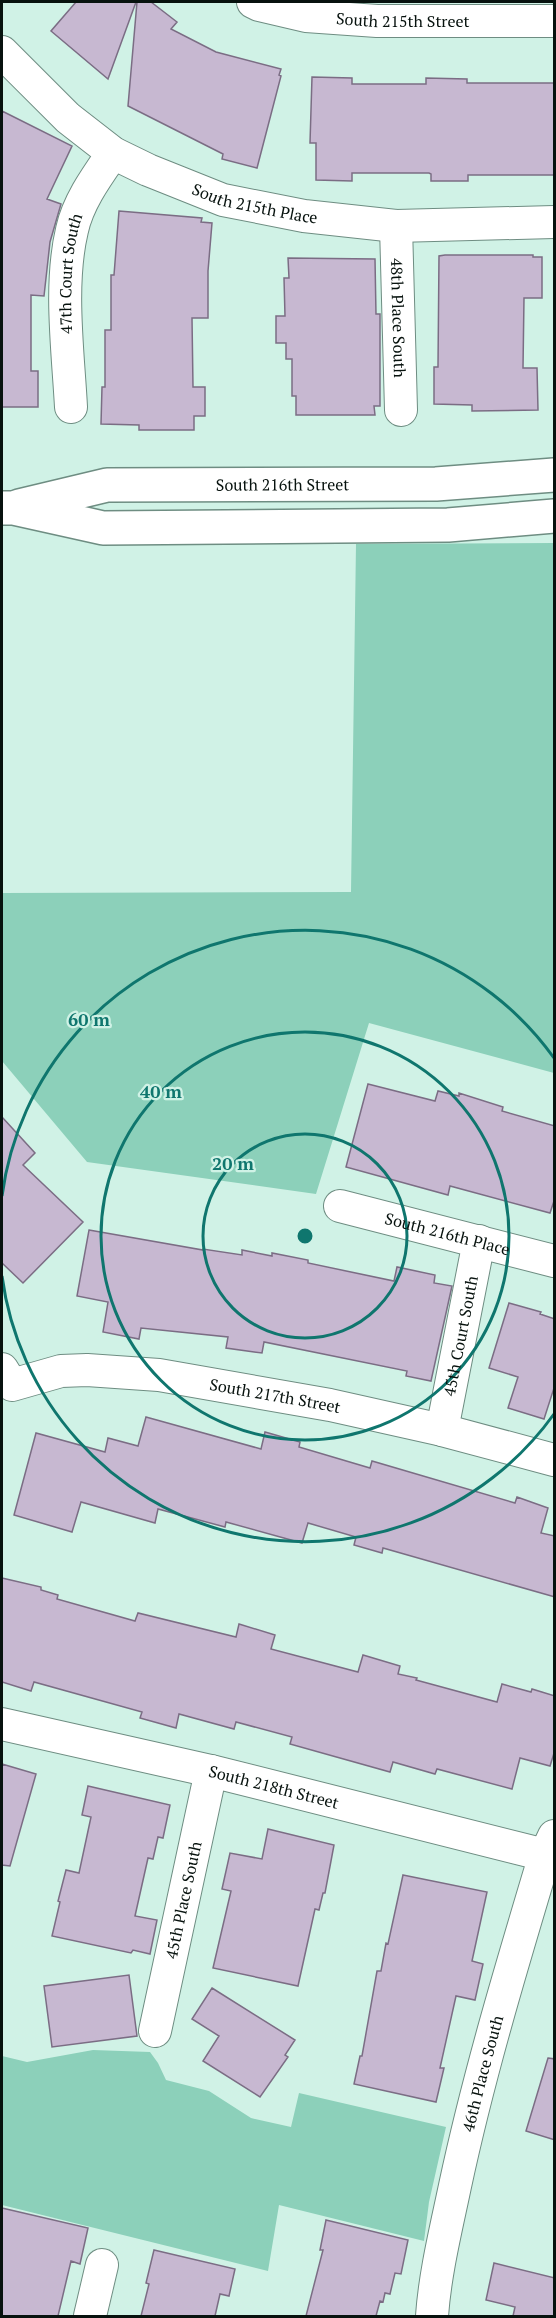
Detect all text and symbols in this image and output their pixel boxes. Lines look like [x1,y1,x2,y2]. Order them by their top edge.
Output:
street label: South 215th Street [335,7,470,32]
street label: South 215th Place [189,178,319,228]
street label: 47th Court South [54,209,87,334]
street label: 48th Place South [386,258,411,379]
street label: South 216th Street [216,473,349,496]
text: 60 m [68,1007,110,1031]
text: 40 m [140,1079,182,1103]
text: 20 m [212,1151,254,1175]
street label: South 216th Place [383,1207,512,1260]
centre of rings [295,1226,315,1246]
street label: 45th Court South [438,1273,483,1398]
street label: South 217th Street [208,1373,343,1418]
street label: South 218th Street [206,1760,341,1814]
street label: 45th Place South [160,1839,207,1961]
street label: 46th Place South [457,2012,509,2134]

